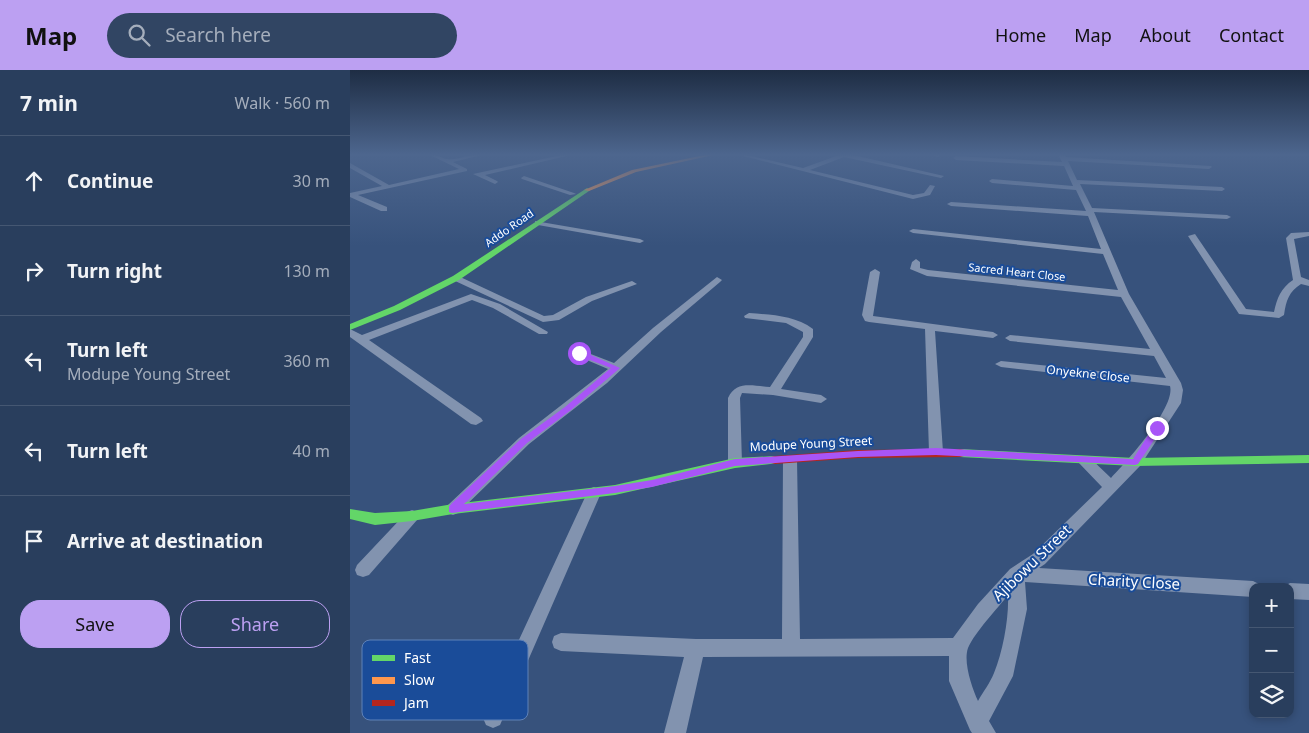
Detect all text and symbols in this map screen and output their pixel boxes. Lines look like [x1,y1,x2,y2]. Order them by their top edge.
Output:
search box [107,13,457,58]
text: Map [25,19,77,52]
icon: search [125,21,153,49]
text: Search here [165,22,271,48]
text: Home [995,23,1046,47]
text: Map [1074,23,1112,47]
text: About [1140,23,1191,47]
text: Contact [1219,23,1284,47]
text: 7 min [20,89,78,117]
text: Walk · 560 m [235,92,330,114]
icon: ahead [20,167,48,195]
text: Continue [67,168,153,194]
text: 30 m [293,170,330,192]
street label: Addo Road [481,205,536,250]
icon: right [20,257,48,285]
text: Turn right [67,258,162,284]
street label: Sacred Heart Close [968,259,1066,284]
text: 130 m [283,260,330,282]
text: Turn left [67,337,148,363]
route start [568,342,591,365]
icon: left [20,347,48,375]
text: 360 m [283,350,330,372]
street label: Onyekne Close [1045,361,1131,386]
text: Modupe Young Street [67,363,230,385]
route end [1146,417,1169,440]
street label: Modupe Young Street [749,432,873,455]
icon: left [20,437,48,465]
text: Turn left [67,438,148,464]
text: 40 m [293,440,330,462]
street label: Ajibowu Street [988,519,1075,605]
icon: arrive [20,527,48,555]
text: Arrive at destination [67,528,263,554]
street label: Charity Close [1087,569,1181,593]
map controls [1249,583,1294,718]
button: + [1249,583,1294,628]
button: Save [20,600,170,648]
button: Share [180,600,330,648]
button: − [1249,628,1294,673]
legend [362,640,528,720]
text: Fast [404,648,431,667]
text: Slow [404,670,435,689]
button: layers [1249,673,1294,718]
text: Jam [402,693,429,712]

